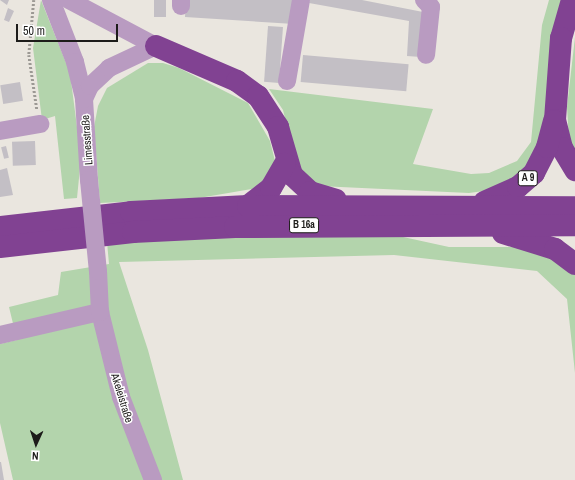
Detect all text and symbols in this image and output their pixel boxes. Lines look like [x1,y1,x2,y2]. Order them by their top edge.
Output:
scale bar [18,16,120,42]
text: 50 m [23,23,45,39]
street label: Limesstraße [79,115,95,165]
road number: A 9 [517,170,539,186]
road number: B 16a [289,217,319,233]
street label: Akeleistraße [108,372,136,424]
north arrow [16,424,56,464]
text: N [32,449,39,463]

